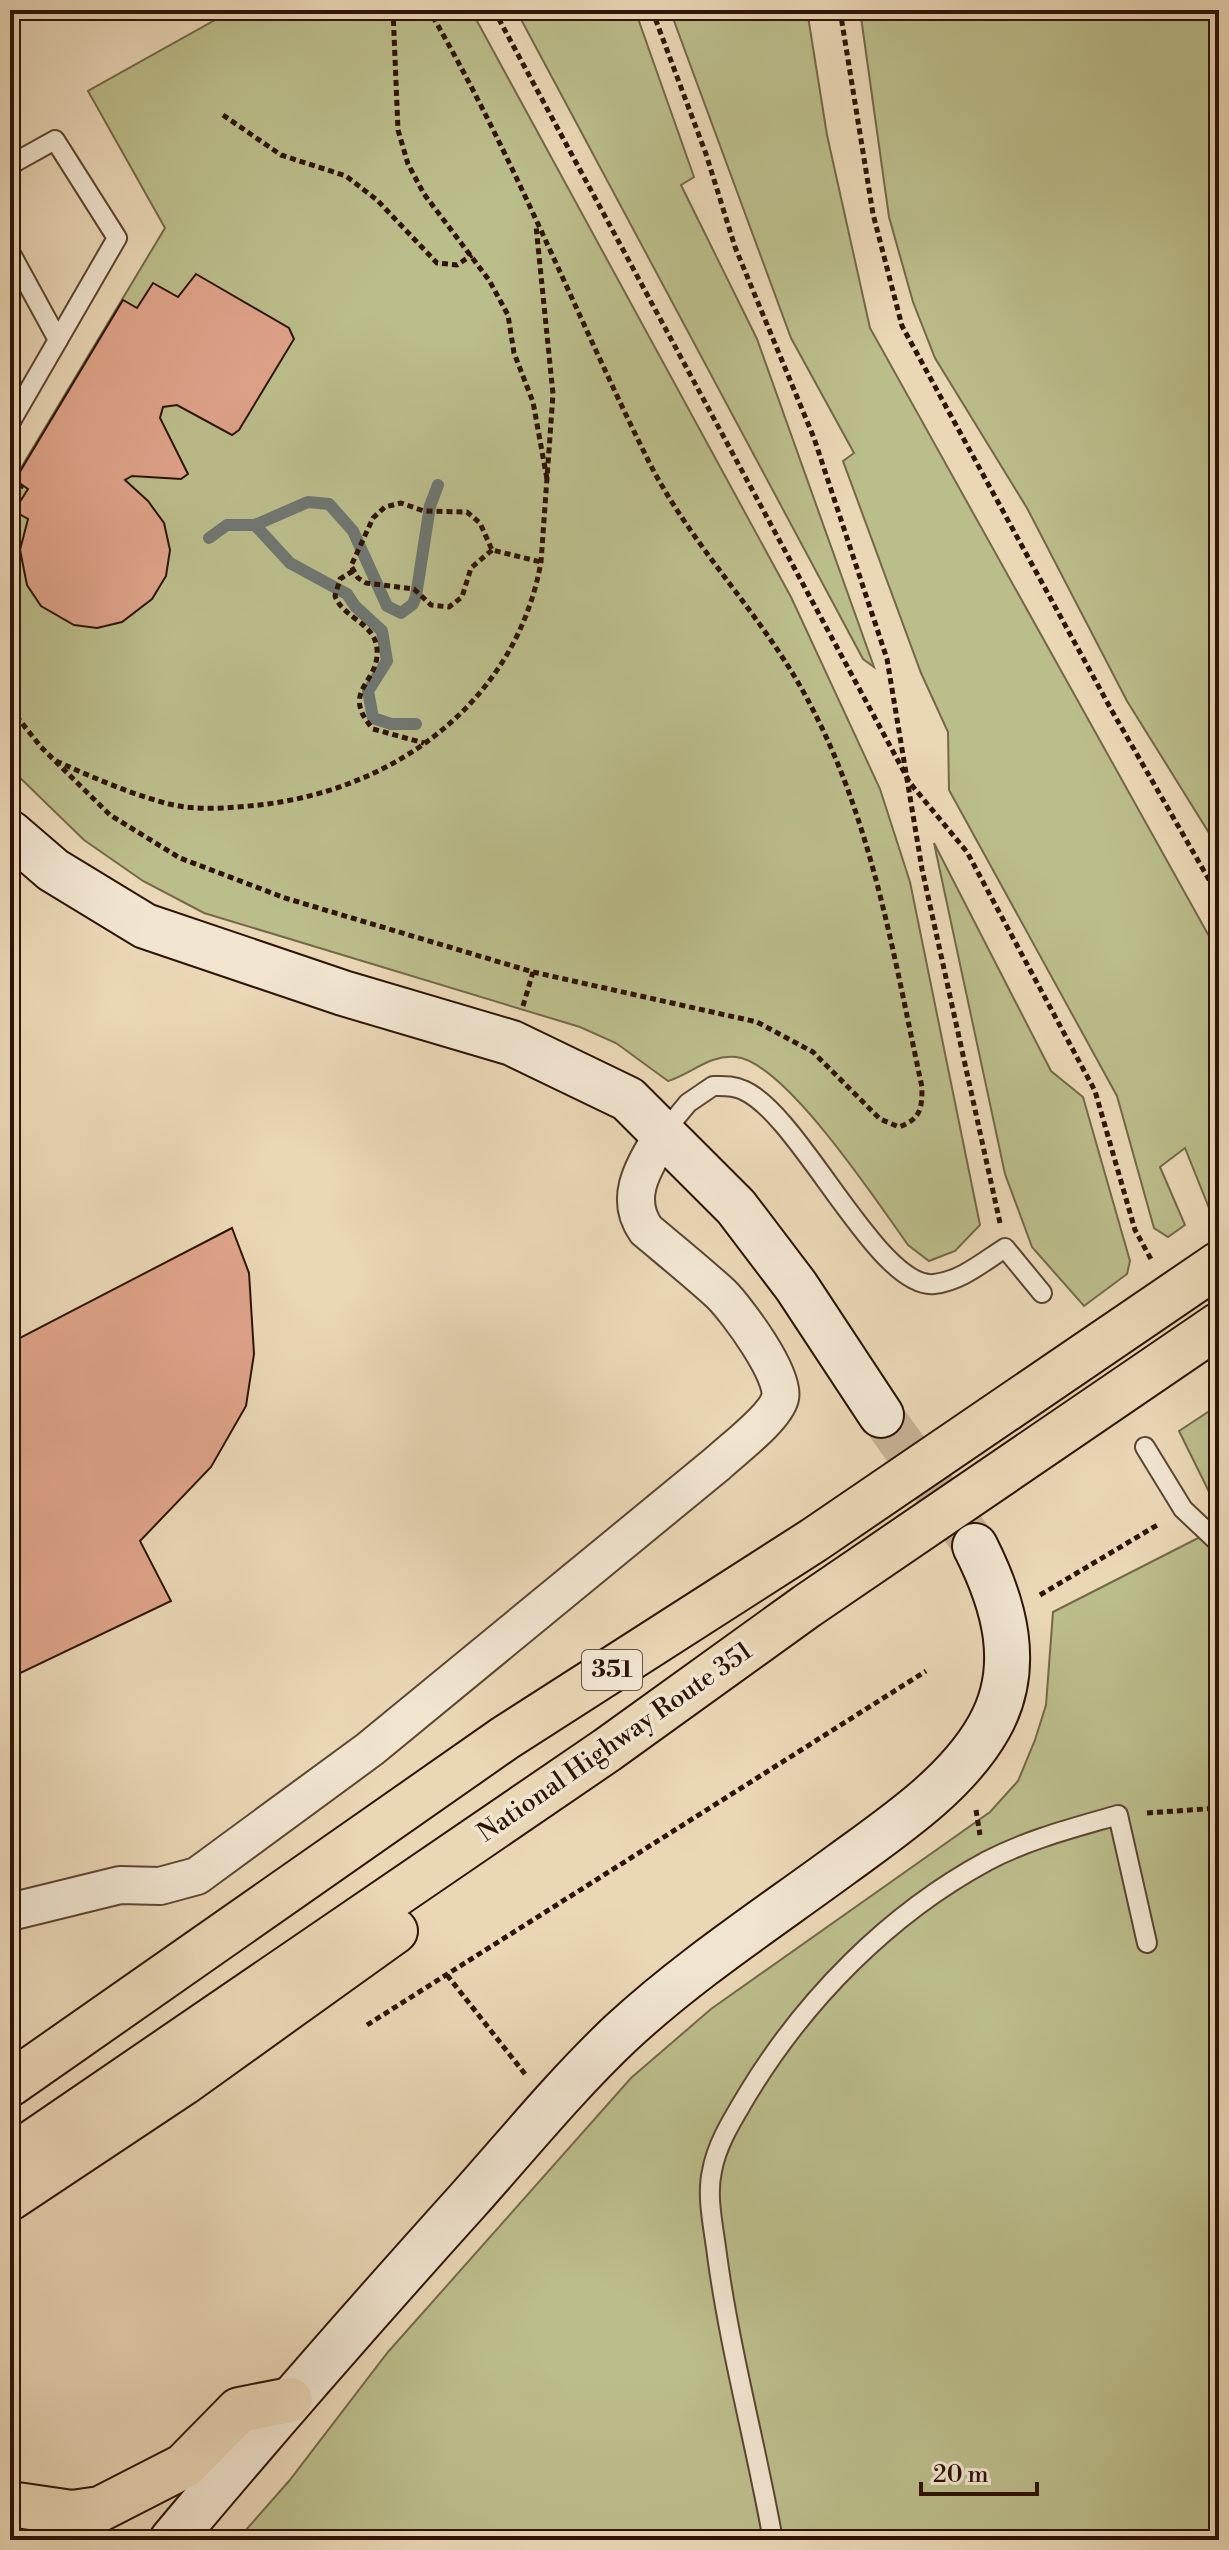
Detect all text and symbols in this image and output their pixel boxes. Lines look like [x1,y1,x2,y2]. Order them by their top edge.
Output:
street label: National Highway Route 351 [471,1635,759,1849]
road number: 351 [582,1650,642,1690]
scale bar [921,2446,1037,2496]
text: 20 m [933,2460,989,2490]

